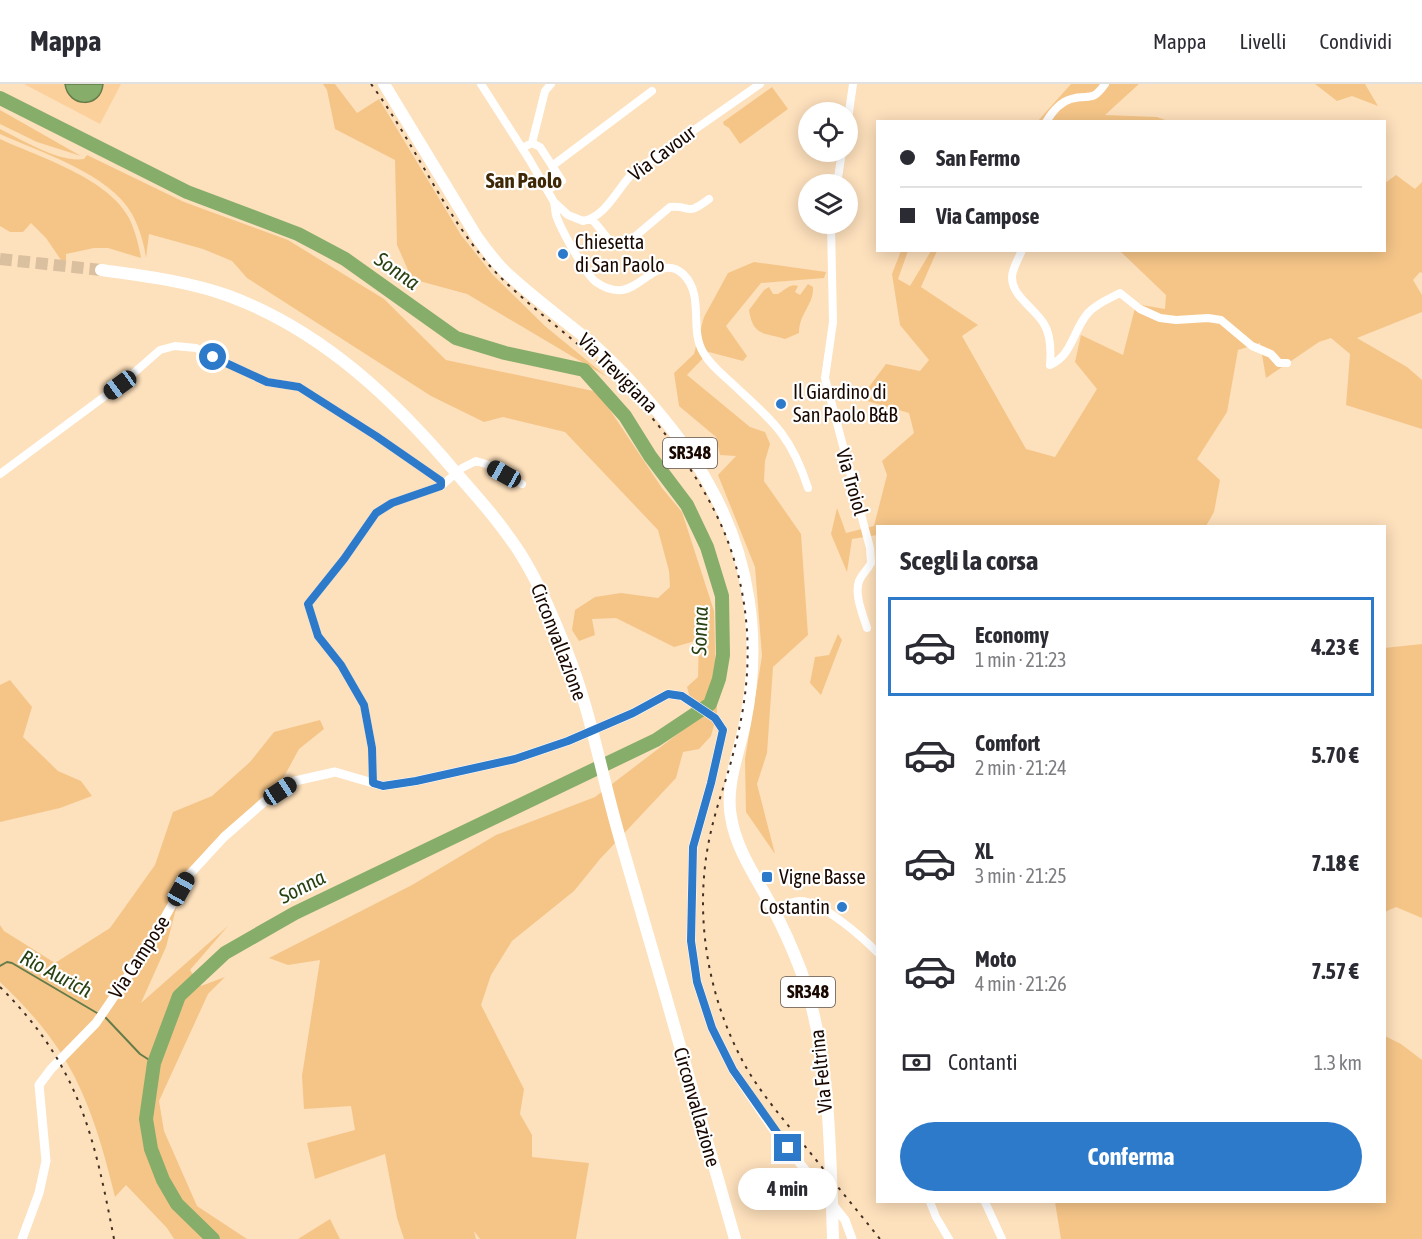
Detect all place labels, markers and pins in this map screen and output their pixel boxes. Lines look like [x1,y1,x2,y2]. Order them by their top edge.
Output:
place label: Chiesetta di San Paolo [575,230,665,276]
marker: Chiesetta di San Paolo [556,247,570,261]
place label: Il Giardino di San Paolo B&B [793,380,898,426]
marker: Il Giardino di San Paolo B&B [774,397,788,411]
place label: Vigne Basse [779,865,866,888]
marker: Vigne Basse [760,870,774,884]
place label: Costantin [760,895,830,918]
marker: Costantin [835,900,849,914]

